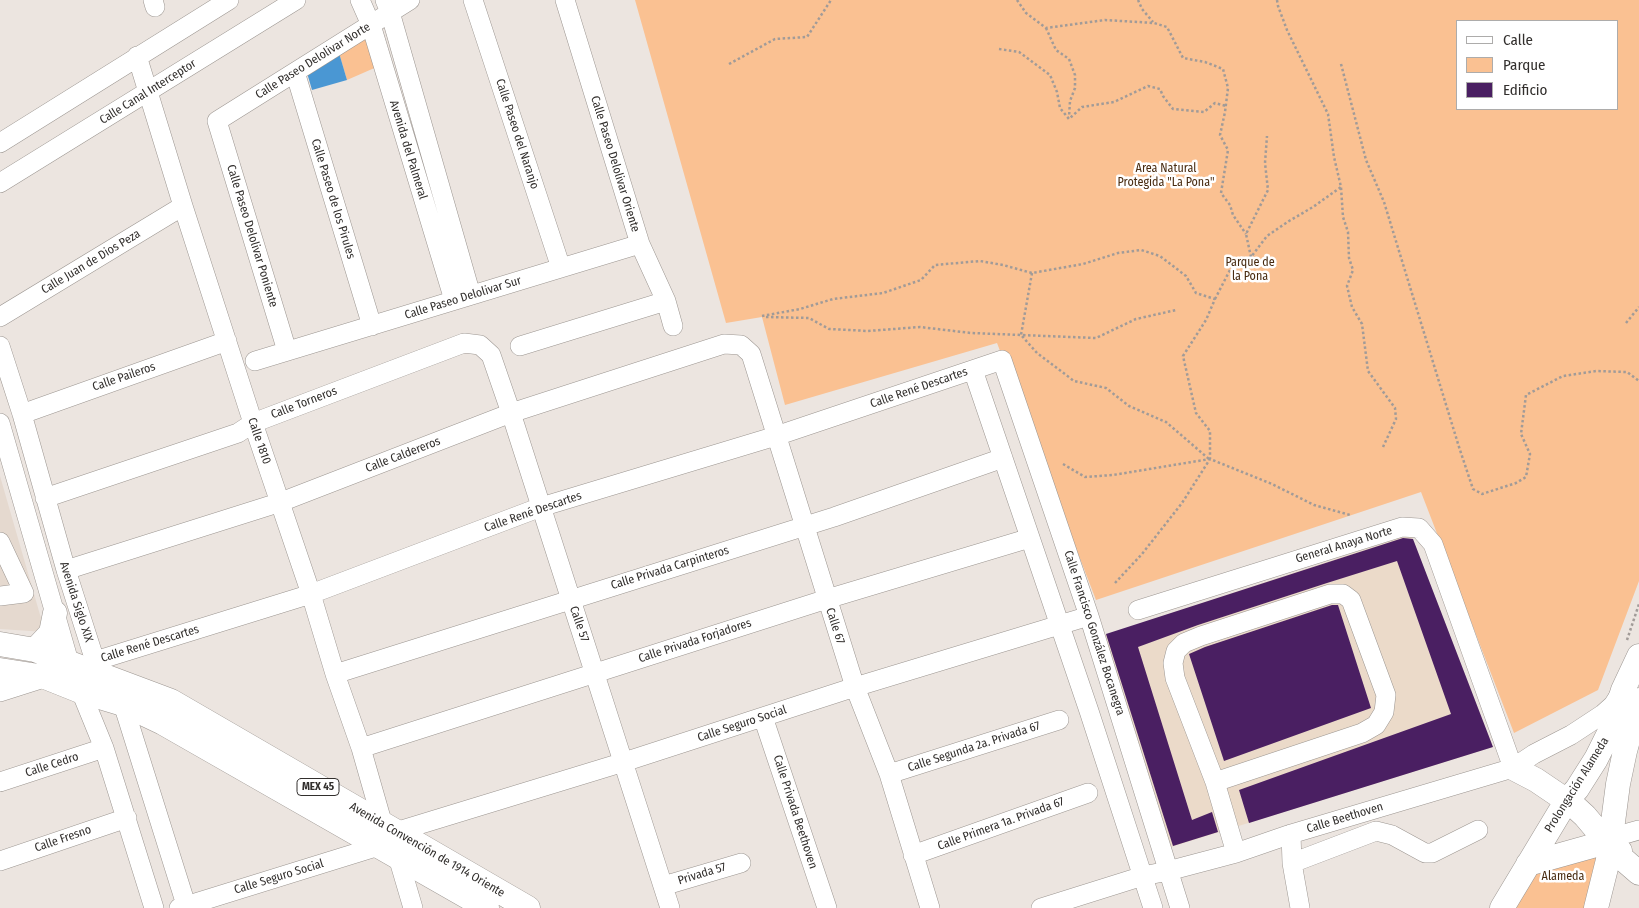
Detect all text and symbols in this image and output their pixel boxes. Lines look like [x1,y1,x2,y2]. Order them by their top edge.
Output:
street label: Calle Paseo Delolivar Norte [253,20,373,102]
legend [1456,20,1619,110]
text: Calle [1503,31,1533,49]
street label: Calle Canal Interceptor [97,56,199,128]
text: Parque [1503,56,1546,74]
street label: Calle Paseo del Naranjo [492,77,542,191]
text: Edificio [1503,81,1548,99]
street label: Calle Paseo Delolivar Oriente [587,94,643,234]
street label: Avenida del Palmeral [386,99,430,201]
street label: Calle Paseo de los Pirules [308,137,358,261]
park label: Area Natural Protegida "La Pona" [1118,162,1214,190]
street label: Calle Paseo Delolivar Poniente [223,163,281,309]
street label: Calle Juan de Dios Peza [39,227,143,297]
park label: Parque de la Pona [1225,256,1275,284]
street label: Calle Paseo Delolivar Sur [403,273,523,323]
street label: Calle Paileros [91,360,157,394]
street label: Calle René Descartes [868,365,970,411]
street label: Calle Torneros [269,384,339,422]
street label: Calle 1810 [244,416,274,466]
street label: Calle Caldereros [364,434,442,476]
street label: Calle René Descartes [482,489,584,535]
street label: General Anaya Norte [1294,523,1394,567]
street label: Calle Privada Carpinteros [609,543,731,593]
street label: Calle Francisco González Bocanegra [1060,549,1128,717]
street label: Avenida Siglo XIX [56,560,96,644]
street label: Calle 57 [566,604,592,644]
street label: Calle 67 [822,606,848,646]
street label: Calle Privada Forjadores [637,616,753,666]
street label: Calle René Descartes [99,622,201,666]
street label: Calle Seguro Social [696,703,788,745]
street label: Calle Segunda 2a. Privada 67 [906,719,1042,775]
street label: Prolongación Alameda [1542,735,1612,835]
street label: Calle Cedro [24,750,80,780]
street label: Calle Privada Beethoven [770,753,820,871]
road number: MEX 45 [297,779,339,796]
street label: Calle Primera 1a. Privada 67 [936,794,1066,854]
street label: Avenida Convención de 1914 Oriente [347,800,507,900]
street label: Calle Beethoven [1305,800,1385,836]
street label: Calle Fresno [33,823,93,855]
street label: Calle Seguro Social [233,857,325,897]
street label: Privada 57 [676,860,728,888]
park label: Alameda [1542,870,1584,884]

